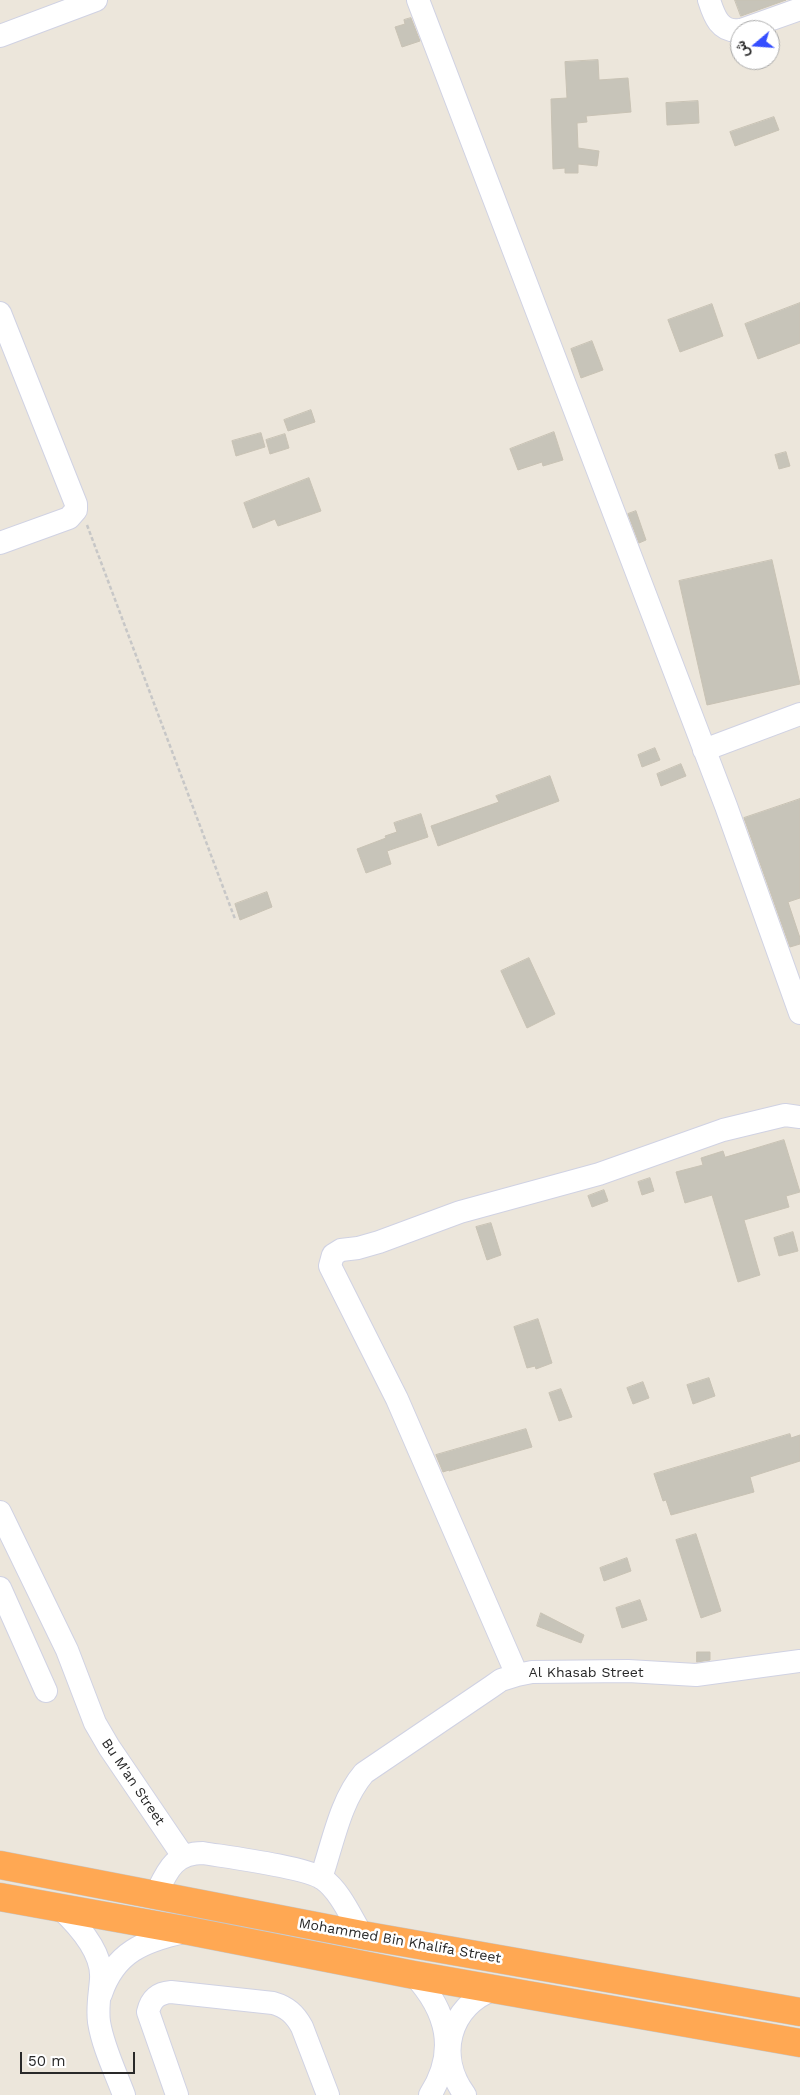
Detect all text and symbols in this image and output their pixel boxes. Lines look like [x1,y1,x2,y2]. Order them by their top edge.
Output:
north arrow [730,20,780,70]
text: ش [731,39,752,60]
street label: Al Khasab Street [528,1665,644,1681]
street label: Bu M'an Street [98,1735,168,1829]
street label: Mohammed Bin Khalifa Street [298,1915,502,1967]
scale bar [22,2042,138,2074]
text: 50 m [28,2052,65,2070]

